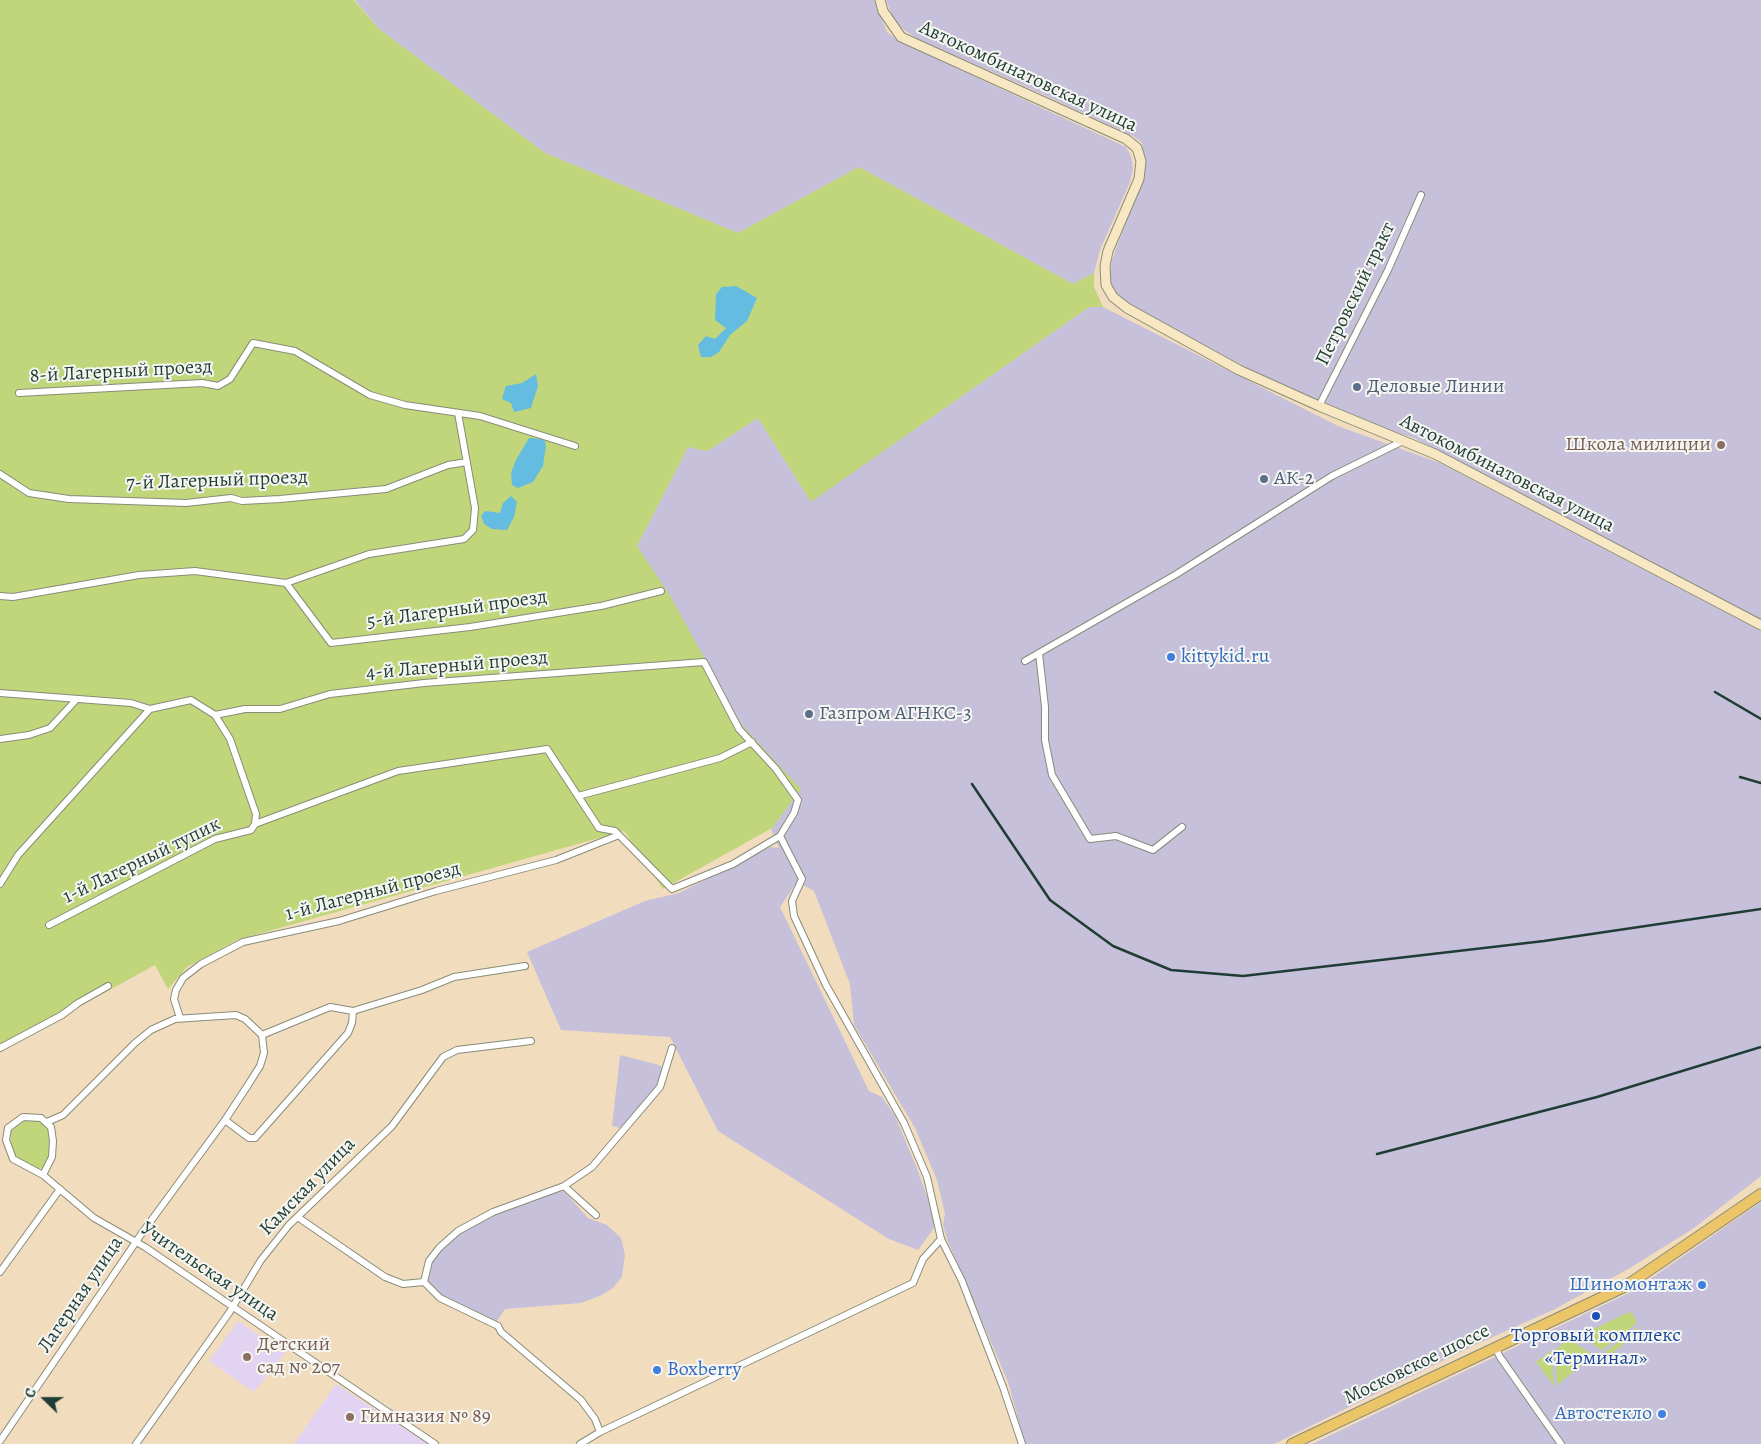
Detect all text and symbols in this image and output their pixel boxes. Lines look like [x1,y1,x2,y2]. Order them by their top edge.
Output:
street label: Автокомбинатовская улица [915,16,1141,138]
street label: Петровский тракт [1311,219,1401,369]
street label: 8-й Лагерный проезд [29,355,213,389]
place label: Деловые Линии [1367,375,1504,399]
marker: Деловые Линии [1351,381,1363,393]
street label: Автокомбинатовская улица [1396,409,1618,539]
place label: Школа милиции [1565,433,1711,457]
marker: Школа милиции [1715,439,1727,451]
street label: 7-й Лагерный проезд [126,466,308,496]
place label: АК-2 [1274,467,1314,491]
marker: АК-2 [1258,473,1270,485]
street label: 5-й Лагерный проезд [365,585,549,635]
place label: kittykid.ru [1181,645,1270,669]
street label: 4-й Лагерный проезд [365,646,549,686]
marker: kittykid.ru [1165,651,1177,663]
place label: Газпром АГНКС-3 [819,702,972,726]
marker: Газпром АГНКС-3 [803,708,815,720]
street label: 1-й Лагерный тупик [59,813,225,909]
street label: 1-й Лагерный проезд [283,857,463,927]
street label: Камская улица [255,1133,361,1241]
street label: Учительская улица [135,1217,283,1327]
street label: Лагерная улица [33,1232,129,1358]
place label: Шиномонтаж [1569,1273,1692,1297]
marker: Шиномонтаж [1696,1279,1708,1291]
marker: Торговый комплекс «Терминал» [1590,1310,1602,1322]
street label: Московское шоссе [1340,1319,1494,1411]
place label: Торговый комплекс «Терминал» [1511,1324,1681,1371]
place label: Детский сад № 207 [257,1333,340,1380]
marker: Детский сад № 207 [241,1351,253,1363]
place label: Boxberry [667,1358,741,1382]
marker: Boxberry [651,1364,663,1376]
north arrow [20,1374,70,1424]
text: С [20,1386,41,1401]
place label: Автостекло [1555,1402,1652,1426]
place label: Гимназия № 89 [360,1405,491,1429]
marker: Автостекло [1656,1408,1668,1420]
marker: Гимназия № 89 [344,1411,356,1423]

